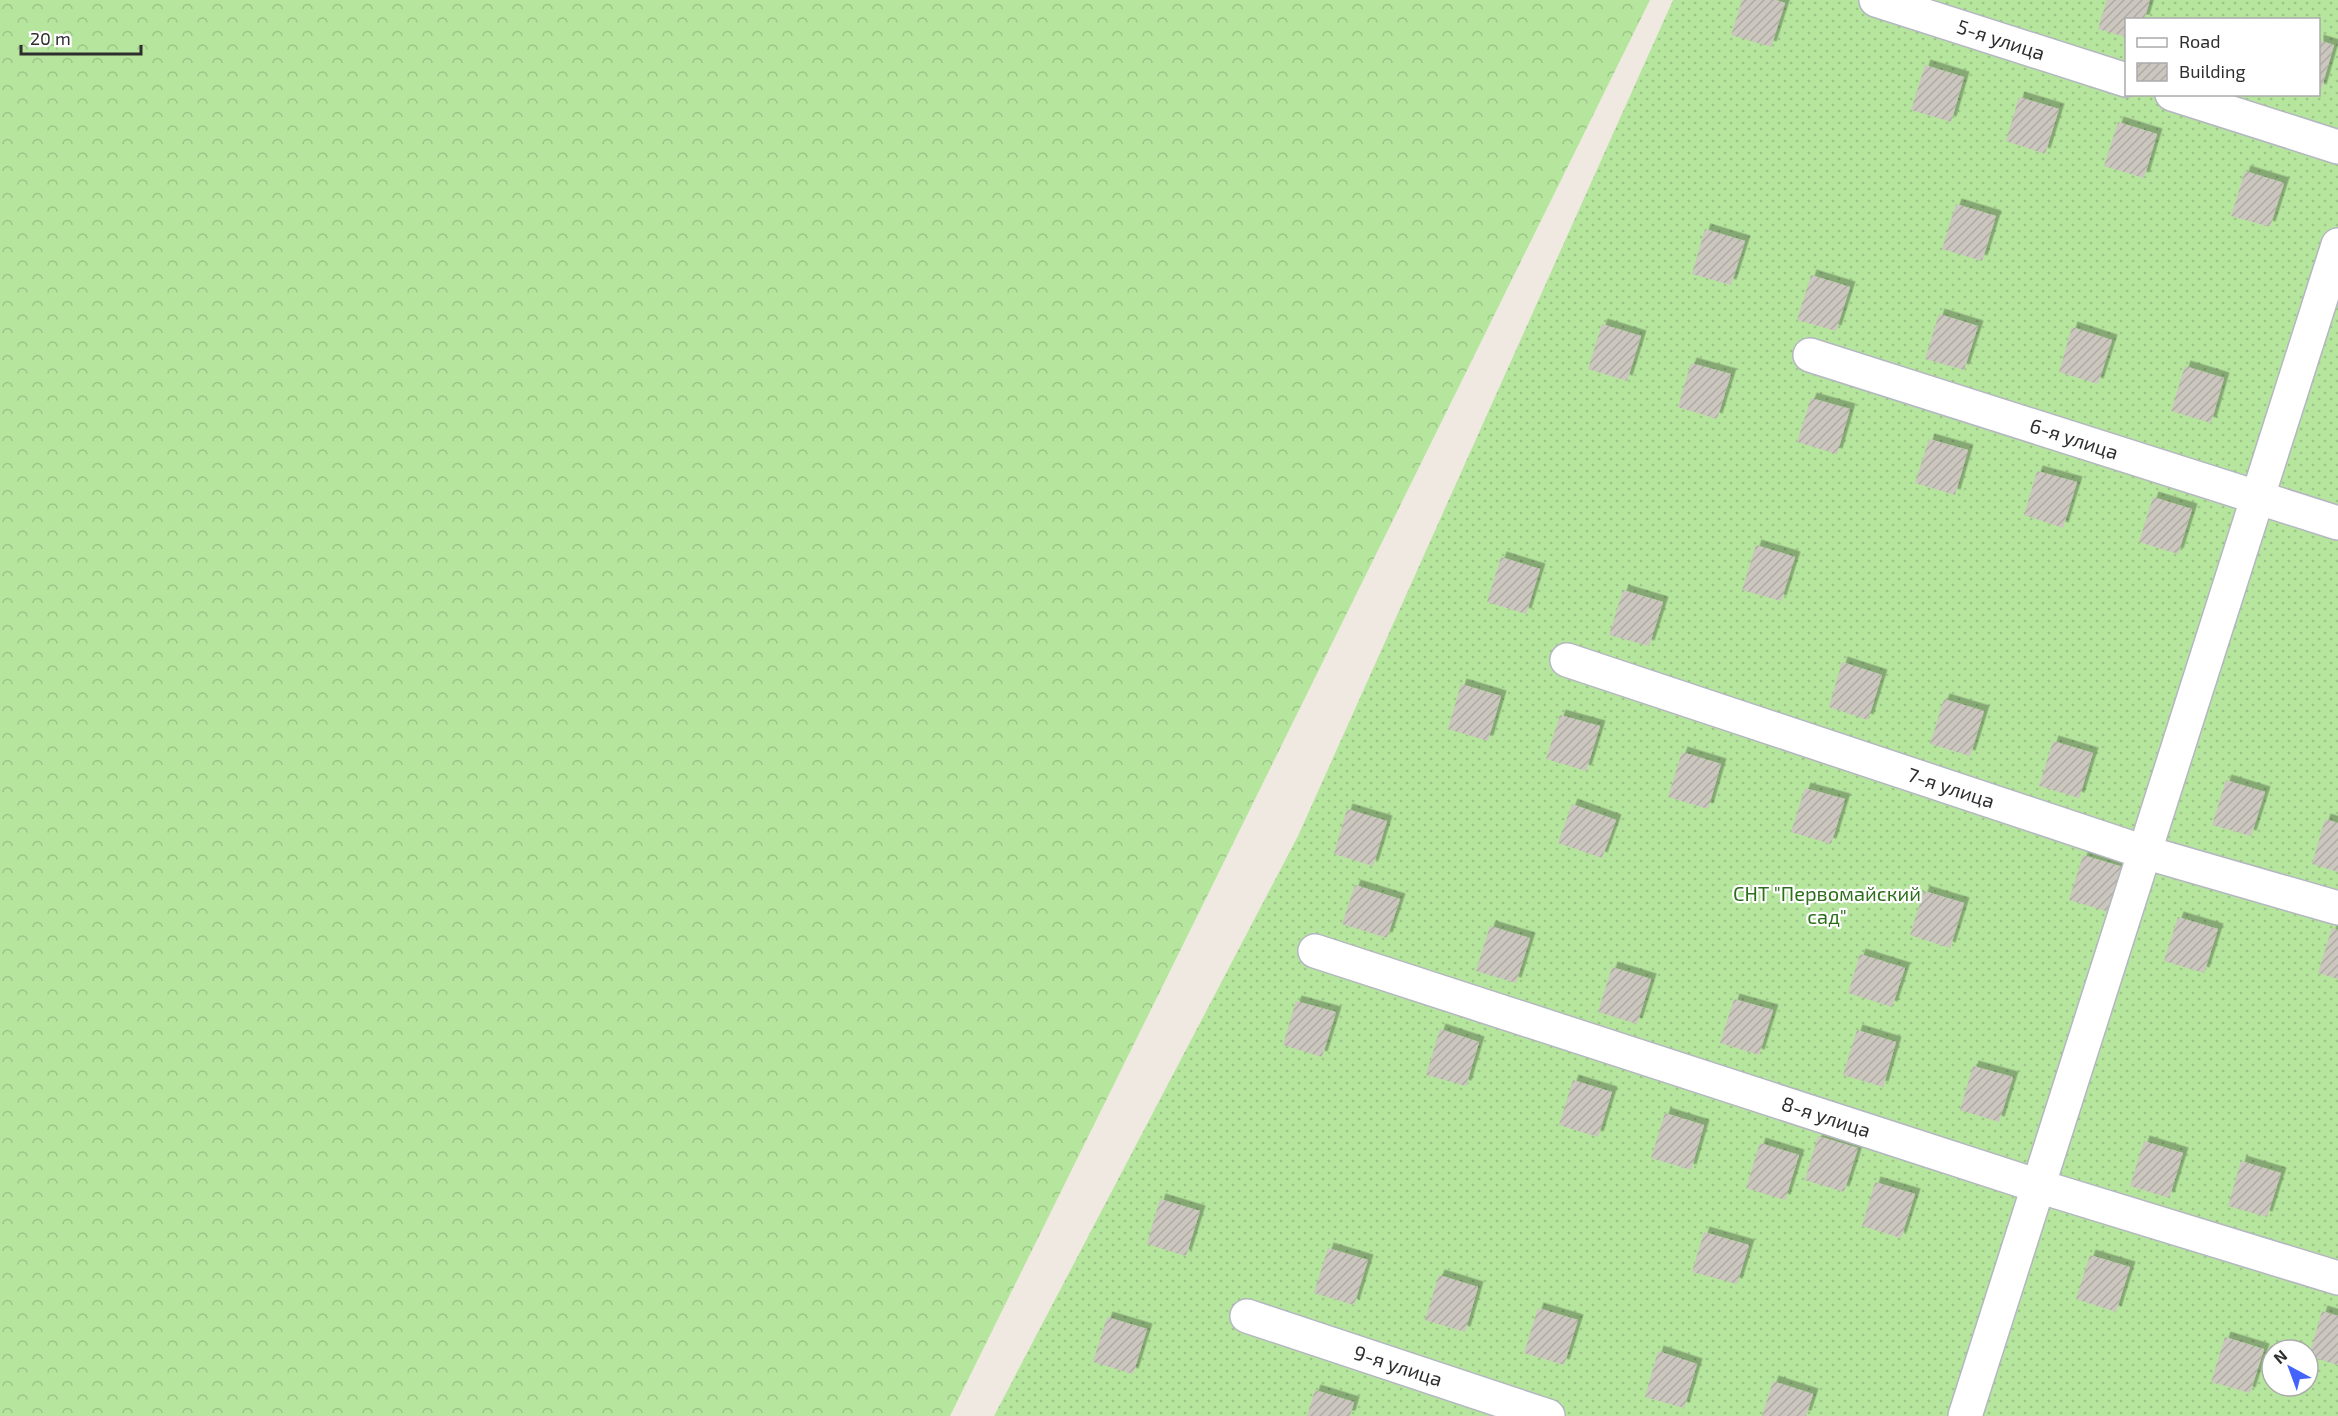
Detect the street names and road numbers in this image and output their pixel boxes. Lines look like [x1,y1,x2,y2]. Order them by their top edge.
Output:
street label: 5-я улица [1954,14,2048,65]
street label: 6-я улица [2027,412,2122,465]
street label: 7-я улица [1905,762,1998,813]
street label: 8-я улица [1778,1090,1874,1143]
street label: 9-я улица [1351,1339,1446,1392]

